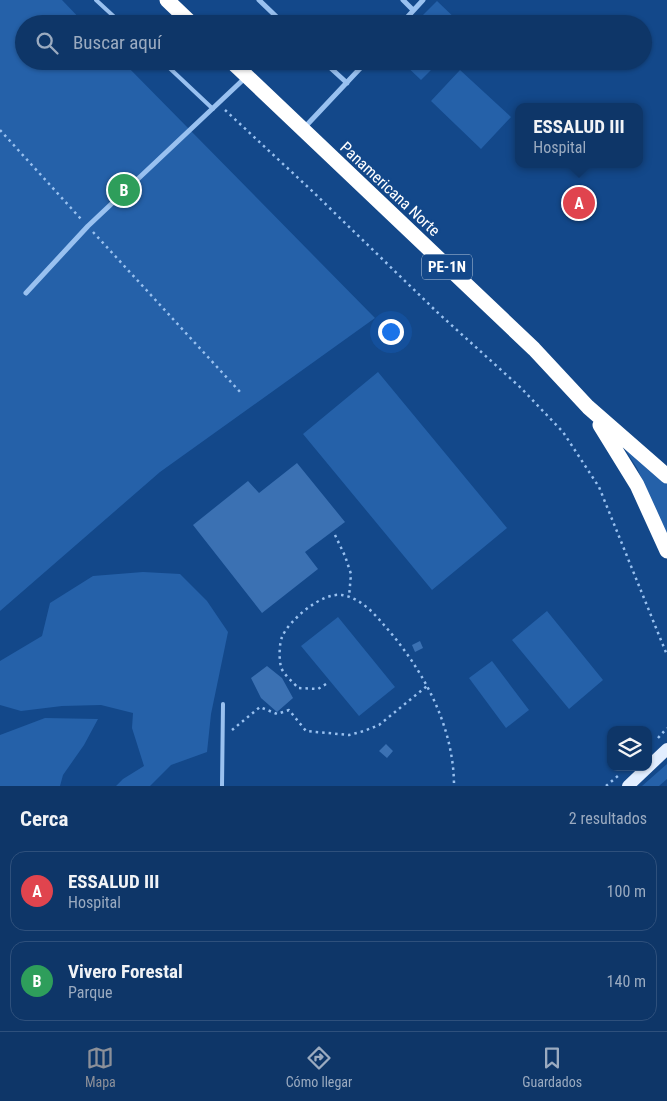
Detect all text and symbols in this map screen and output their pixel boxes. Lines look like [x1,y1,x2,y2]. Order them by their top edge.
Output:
search box [15,15,652,70]
icon: search [33,29,61,57]
text: Buscar aquí [73,31,162,54]
popup [515,103,643,168]
text: ESSALUD III [533,115,625,138]
street label: Panamericana Norte [336,138,444,240]
text: Hospital [533,138,586,157]
pin: B [108,171,140,209]
pin: A [563,184,595,222]
road number: PE-1N [422,254,472,280]
your location [378,319,404,345]
map controls [607,726,652,771]
button: layers [607,726,652,771]
text: Cerca [20,807,68,831]
text: 2 resultados [569,809,647,828]
text: ESSALUD III [68,870,159,893]
text: A [32,882,42,901]
text: 100 m [607,882,646,901]
text: Hospital [68,893,121,912]
text: Vivero Forestal [68,960,183,983]
text: B [33,972,41,991]
text: 140 m [607,972,646,991]
text: Parque [68,983,112,1002]
tab: Mapa [85,1044,116,1090]
tab: Cómo llegar [286,1044,352,1090]
tab: Guardados [522,1044,582,1090]

